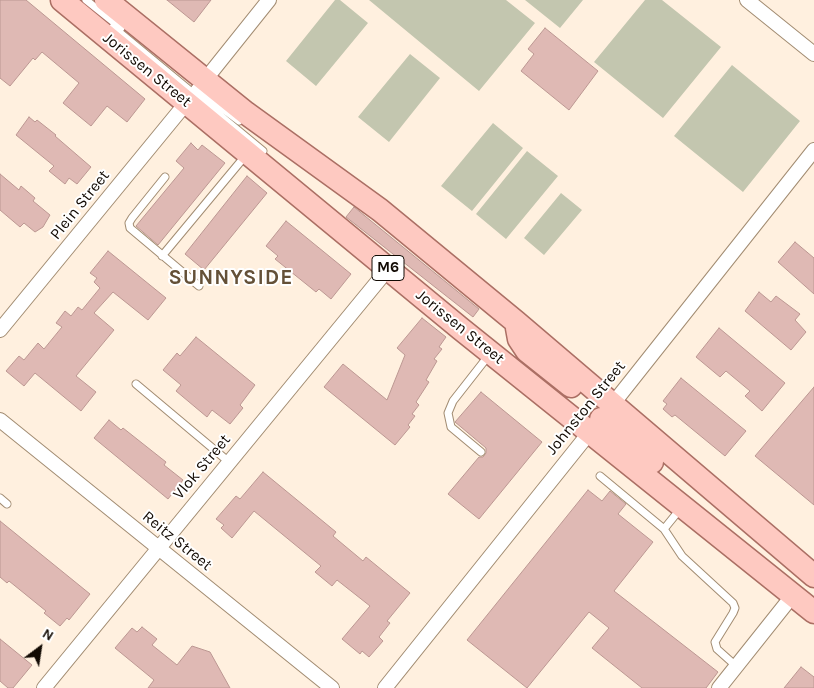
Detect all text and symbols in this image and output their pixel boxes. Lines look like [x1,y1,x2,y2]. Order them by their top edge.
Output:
street label: Jorissen Street [99,29,195,111]
street label: Plein Street [46,166,114,244]
road number: M6 [372,256,404,280]
district label: SUNNYSIDE [167,265,295,291]
street label: Jorissen Street [412,286,508,368]
street label: Johnston Street [542,357,630,459]
street label: Vlok Street [169,431,235,503]
street label: Reitz Street [138,507,216,575]
north arrow [15,623,65,673]
text: N [39,625,57,645]

